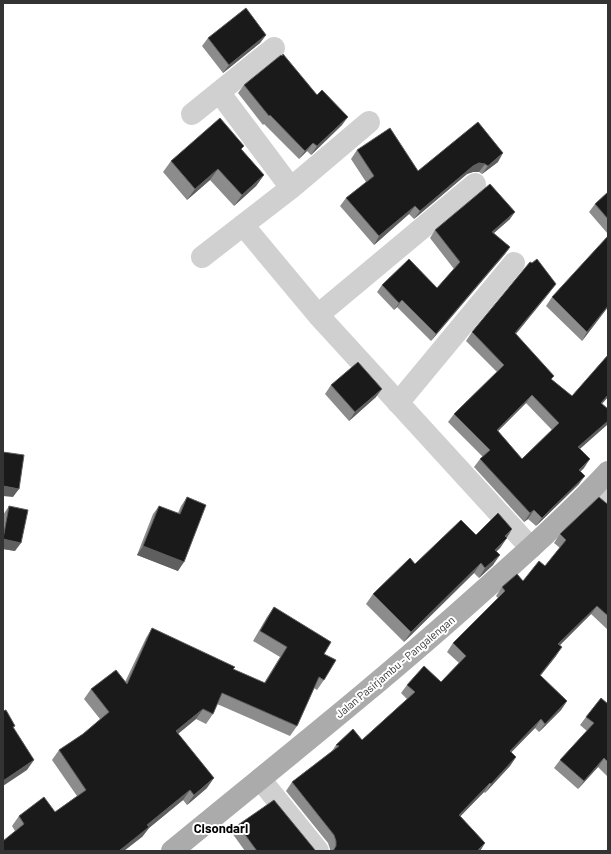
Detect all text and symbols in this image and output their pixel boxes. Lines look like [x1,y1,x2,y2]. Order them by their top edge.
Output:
street label: Jalan Pasirjambu - Pangalengan [332,613,457,720]
district label: Cisondari [194,820,248,836]

